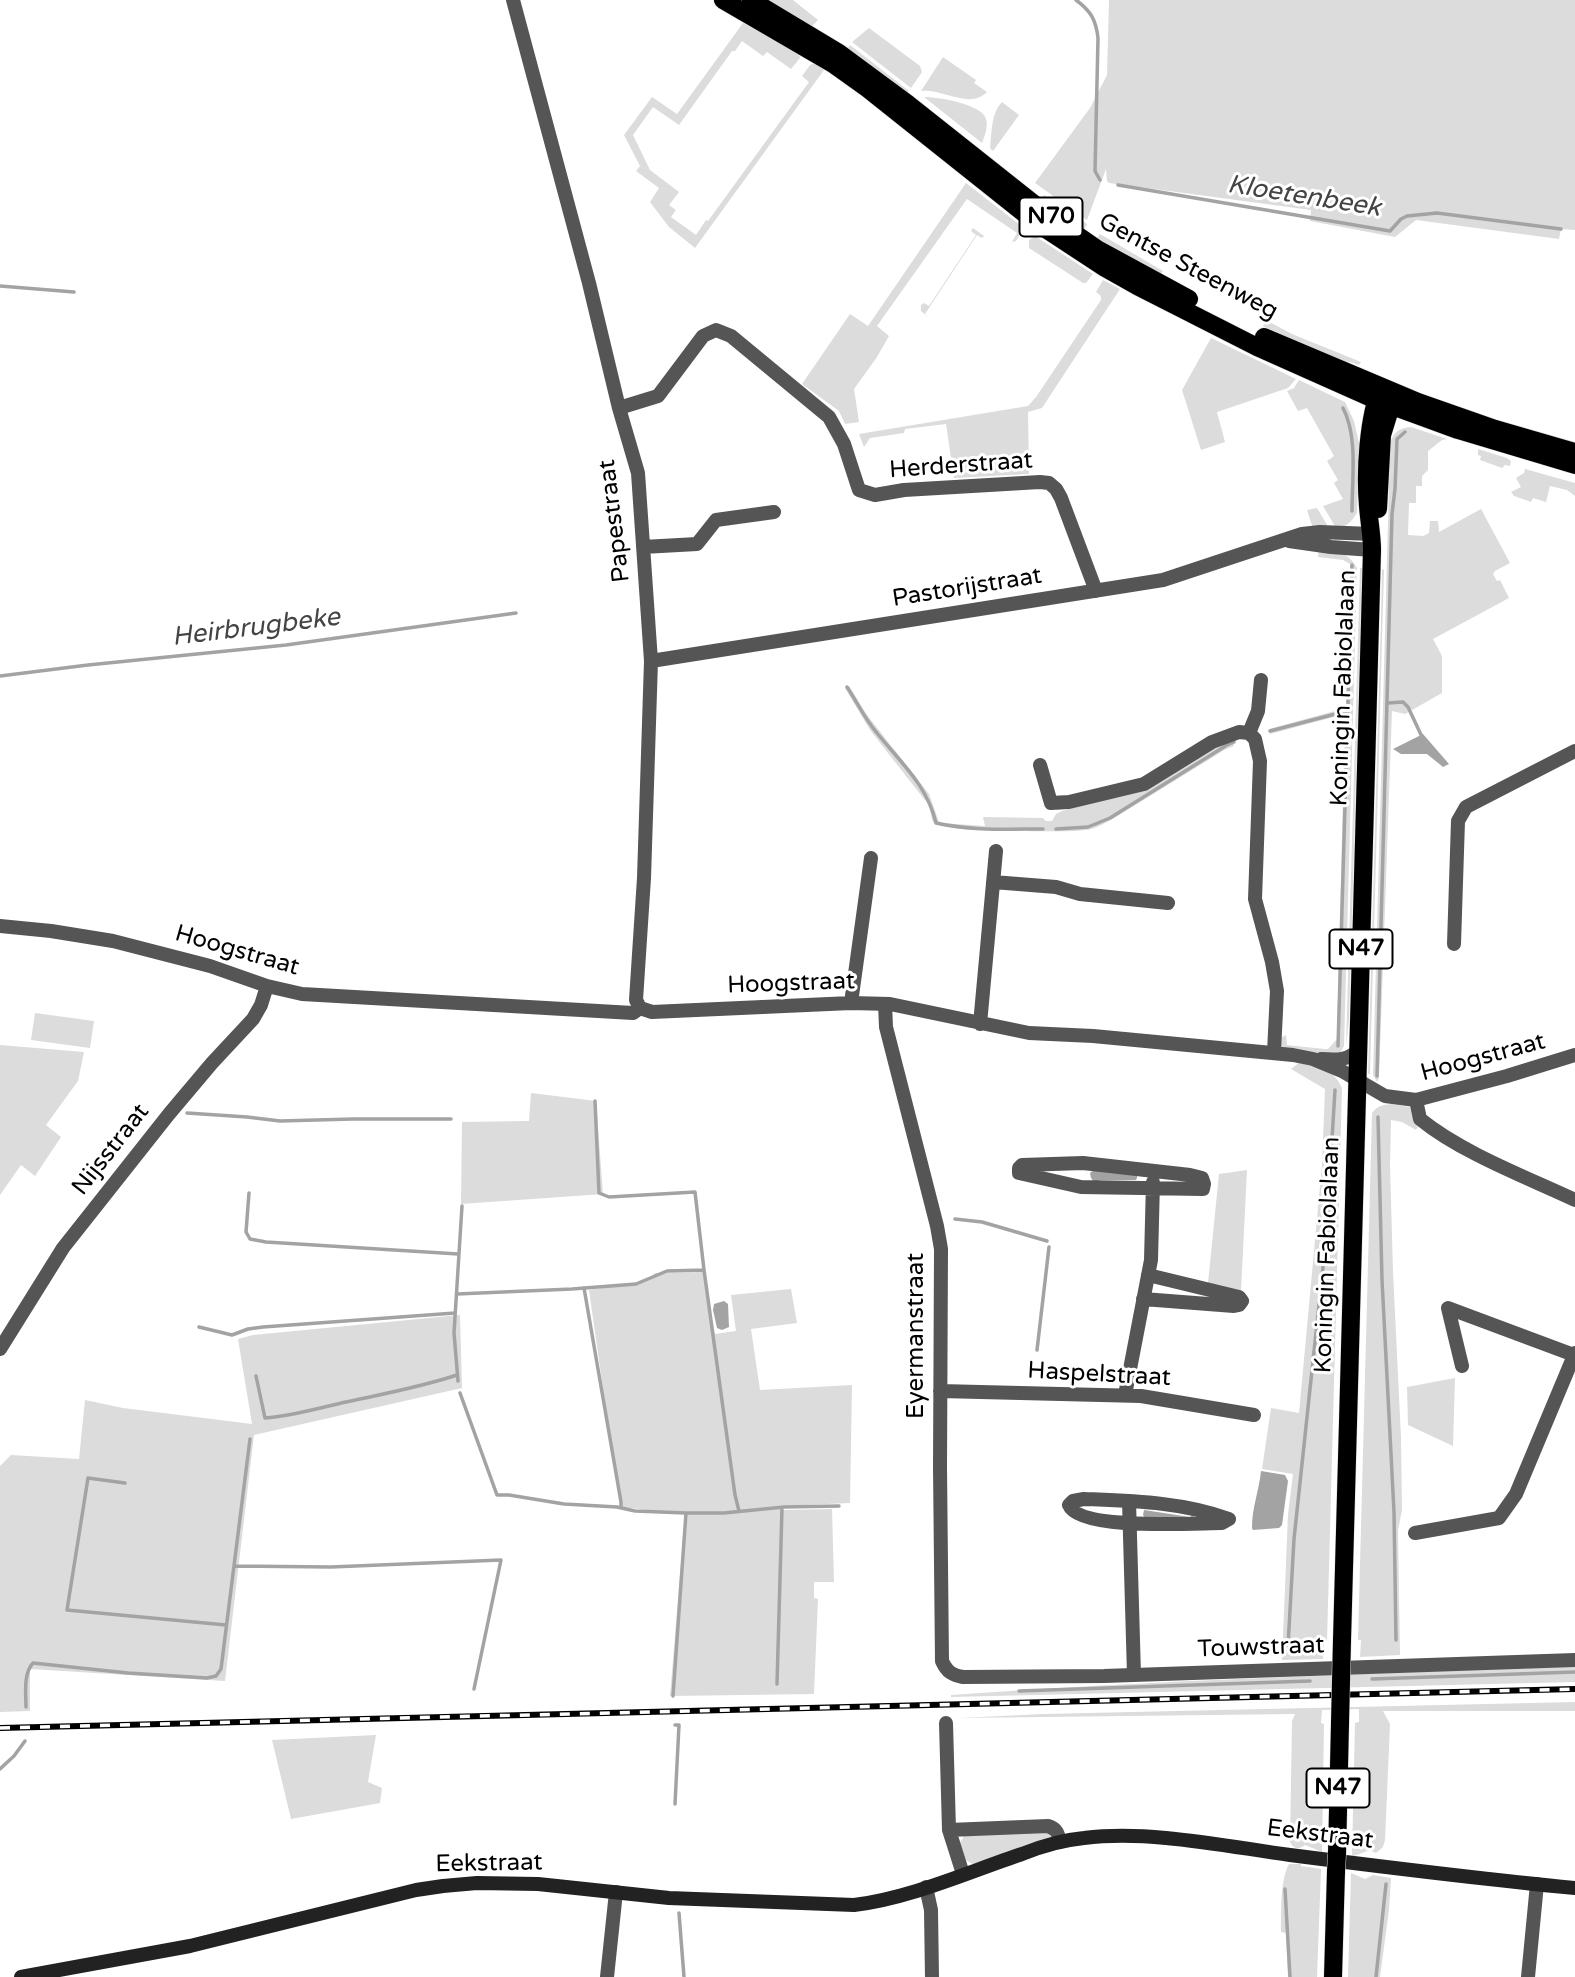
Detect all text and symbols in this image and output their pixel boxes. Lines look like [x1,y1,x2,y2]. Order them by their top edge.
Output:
water label: Kloetenbeek [1225,169,1383,225]
road number: N70 [1020,198,1082,236]
street label: Gentse Steenweg [1093,208,1283,326]
street label: Herderstraat [888,447,1034,485]
street label: Papestraat [593,458,637,584]
street label: Pastorijstraat [890,562,1044,614]
street label: Koningin Fabiolalaan [1325,569,1363,807]
water label: Heirbrugbeke [170,602,342,654]
street label: Hoogstraat [172,920,302,982]
road number: N47 [1330,930,1392,968]
street label: Hoogstraat [727,967,855,1001]
street label: Hoogstraat [1418,1028,1548,1088]
street label: Nijsstraat [66,1098,156,1202]
street label: Koningin Fabiolalaan [1309,1136,1347,1374]
street label: Eyermanstraat [903,1253,931,1419]
street label: Haspelstraat [1027,1357,1171,1393]
street label: Touwstraat [1197,1631,1325,1665]
road number: N47 [1306,1768,1370,1808]
street label: Eekstraat [1265,1814,1375,1856]
street label: Eekstraat [435,1849,543,1879]

